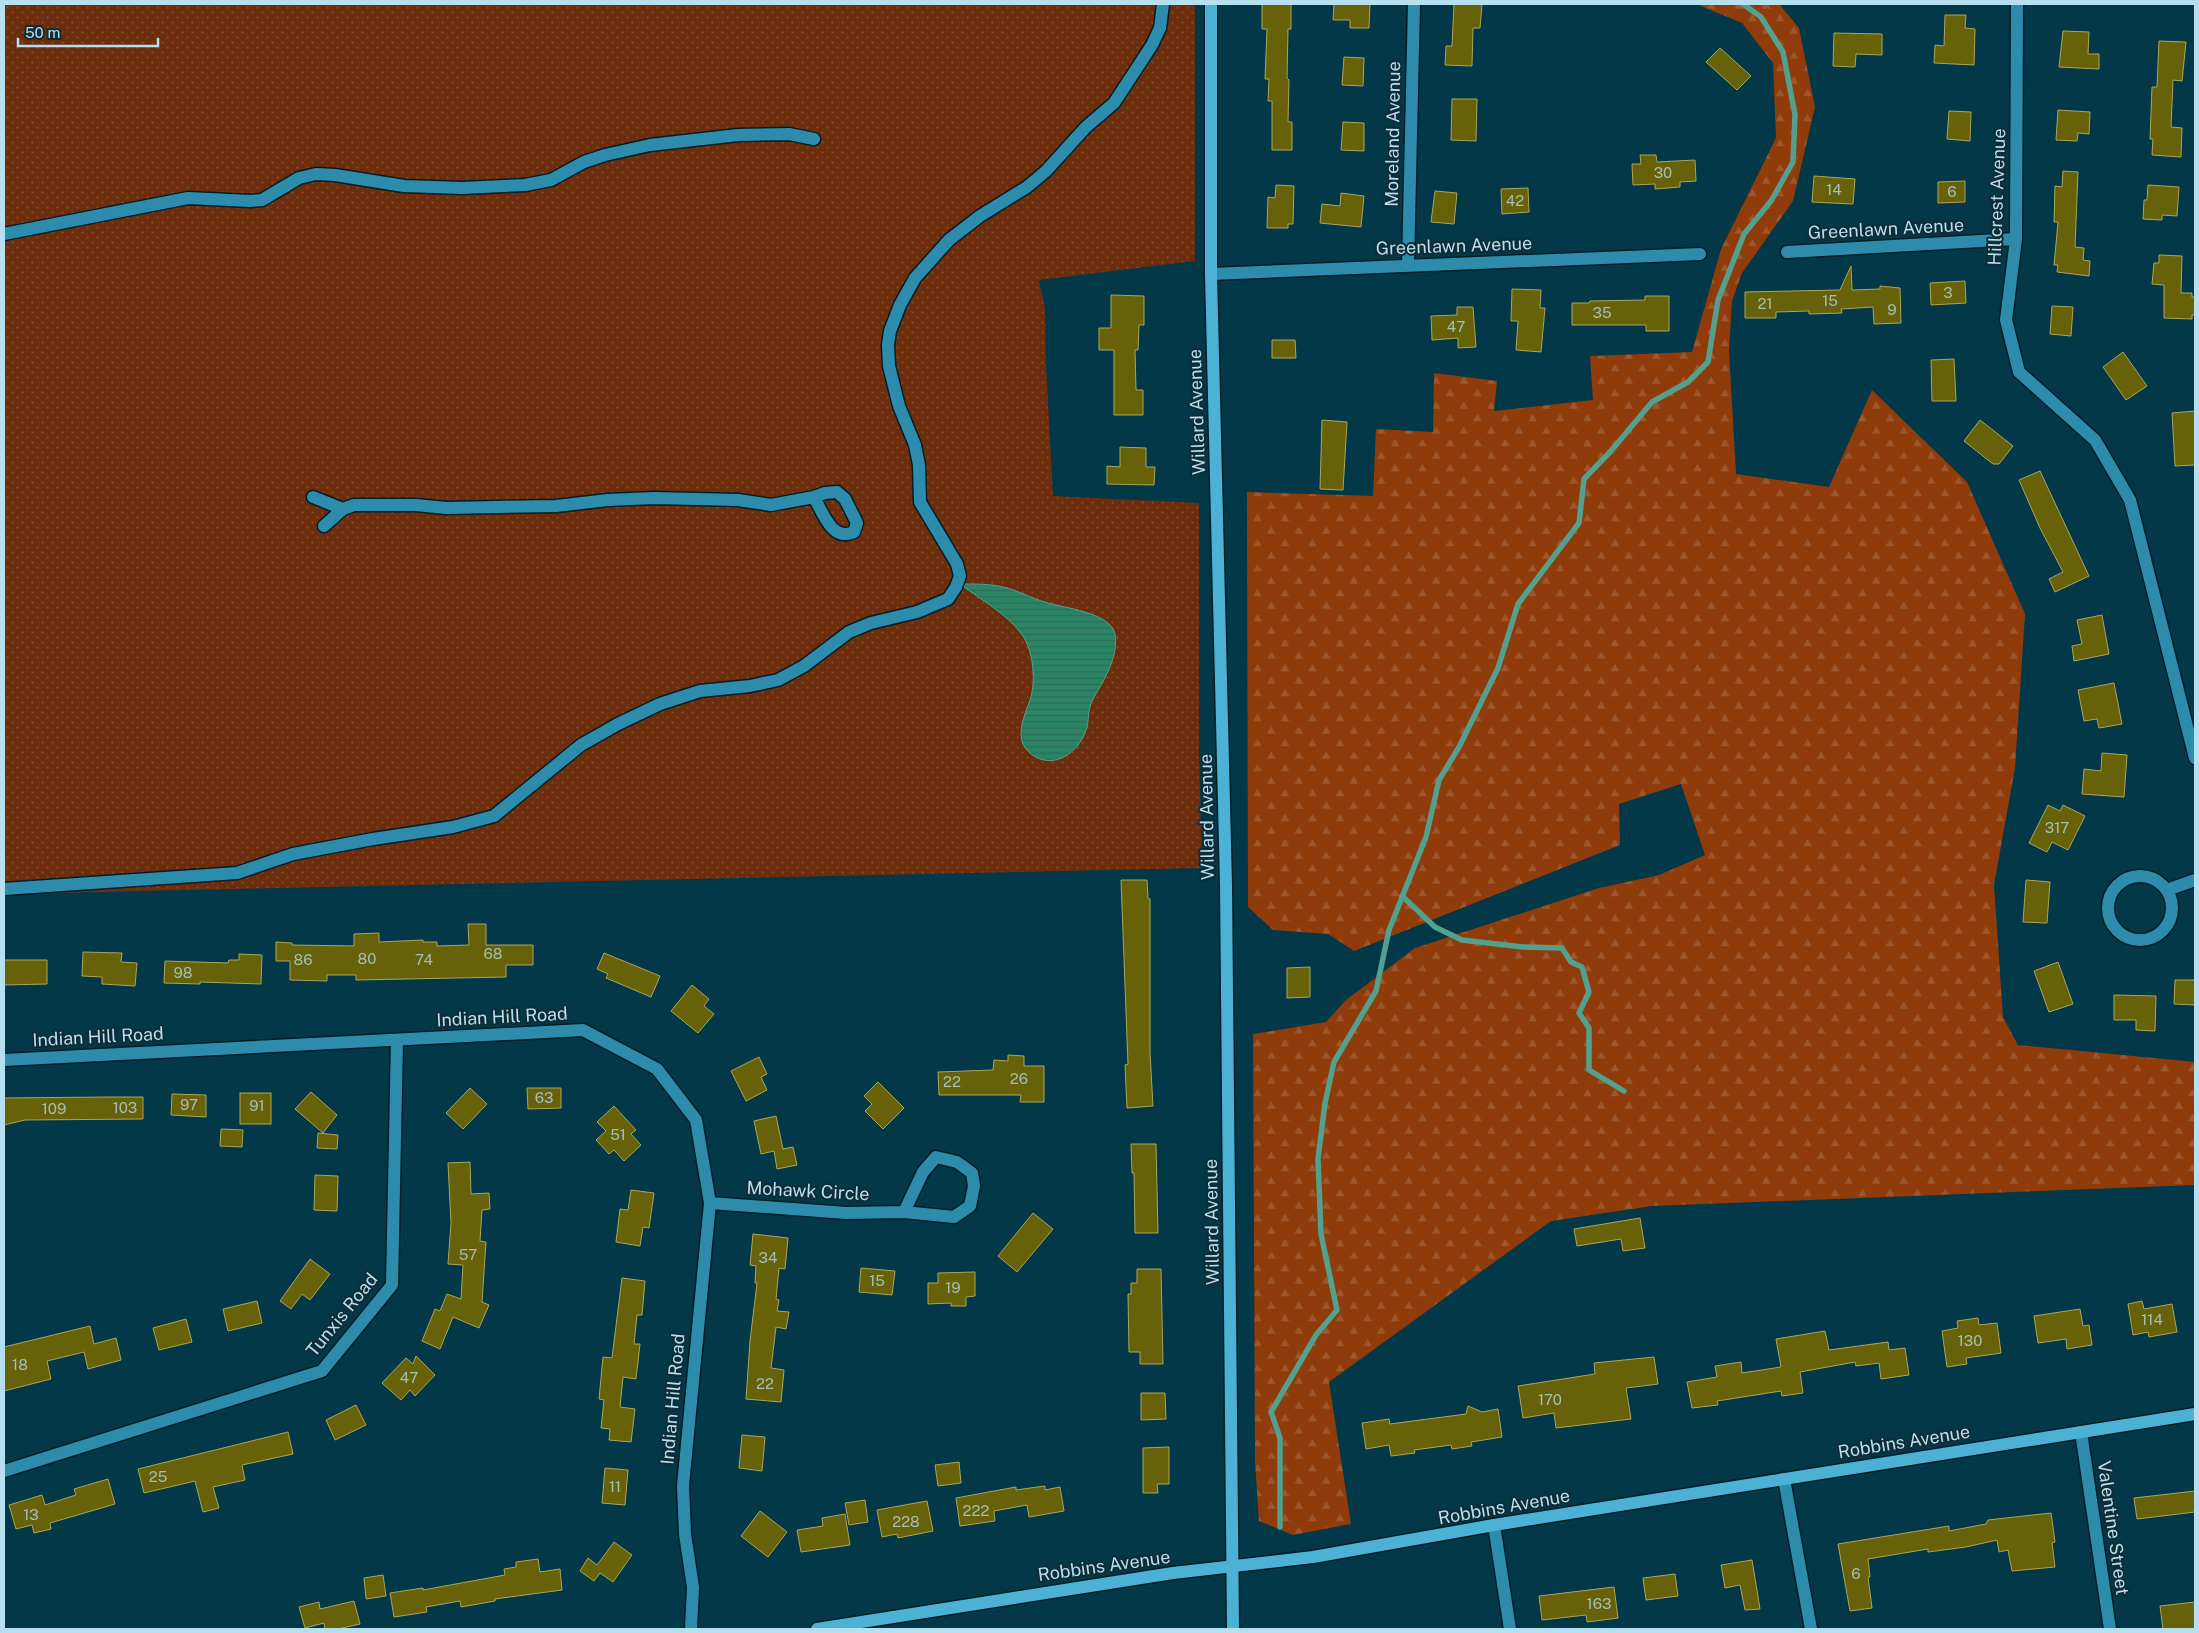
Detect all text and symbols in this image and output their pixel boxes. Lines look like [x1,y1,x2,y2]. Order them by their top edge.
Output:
scale bar [18,15,158,47]
text: 50 m [25,24,60,41]
street label: Moreland Avenue [1381,61,1404,207]
street label: Hillcrest Avenue [1984,128,2009,266]
house number: 30 [1654,164,1672,181]
house number: 14 [1826,181,1842,198]
house number: 6 [1947,183,1957,200]
house number: 42 [1506,192,1524,209]
street label: Greenlawn Avenue [1807,214,1965,243]
street label: Greenlawn Avenue [1375,232,1533,259]
house number: 3 [1943,284,1953,301]
house number: 15 [1822,292,1838,309]
house number: 21 [1757,295,1773,312]
house number: 9 [1887,301,1897,318]
house number: 35 [1592,304,1612,321]
house number: 47 [1447,318,1465,335]
street label: Willard Avenue [1184,349,1209,475]
street label: Willard Avenue [1195,754,1218,880]
house number: 317 [2045,819,2069,836]
house number: 68 [484,945,502,962]
house number: 80 [358,950,376,967]
house number: 86 [294,951,312,968]
house number: 74 [415,951,433,968]
house number: 98 [174,964,192,981]
street label: Indian Hill Road [436,1003,568,1030]
street label: Indian Hill Road [32,1023,164,1050]
house number: 26 [1010,1070,1028,1087]
house number: 22 [943,1073,961,1090]
house number: 63 [535,1089,553,1106]
house number: 97 [180,1096,198,1113]
house number: 91 [249,1097,265,1114]
house number: 103 [113,1099,137,1116]
house number: 109 [42,1100,66,1117]
house number: 51 [610,1126,626,1143]
street label: Willard Avenue [1200,1159,1223,1285]
street label: Mohawk Circle [746,1177,870,1204]
house number: 57 [459,1246,477,1263]
house number: 34 [759,1249,777,1266]
street label: Tunxis Road [302,1269,382,1361]
house number: 15 [869,1272,885,1289]
house number: 19 [945,1279,961,1296]
house number: 114 [2141,1311,2163,1328]
house number: 130 [1958,1332,1982,1349]
street label: Indian Hill Road [656,1333,689,1465]
house number: 18 [12,1356,28,1373]
house number: 47 [400,1369,418,1386]
house number: 22 [756,1375,774,1392]
house number: 170 [1538,1391,1562,1408]
street label: Robbins Avenue [1836,1421,1972,1462]
street label: Valentine Street [2094,1459,2133,1596]
house number: 25 [149,1468,167,1485]
house number: 11 [609,1478,621,1495]
street label: Robbins Avenue [1436,1485,1572,1528]
house number: 222 [963,1502,989,1519]
house number: 13 [23,1506,39,1523]
house number: 228 [892,1513,920,1530]
street label: Robbins Avenue [1036,1546,1172,1585]
house number: 6 [1851,1565,1861,1582]
house number: 163 [1587,1595,1611,1612]

